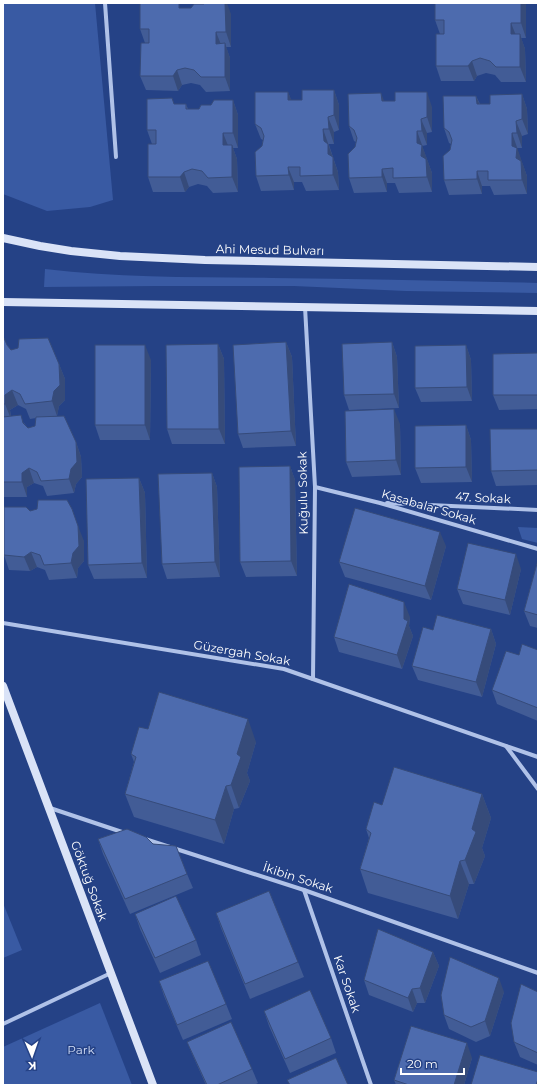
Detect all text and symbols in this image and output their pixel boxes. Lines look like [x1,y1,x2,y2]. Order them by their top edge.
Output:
street label: Ahi Mesud Bulvarı [216,241,324,258]
street label: Kuğulu Sokak [294,450,311,535]
street label: Kasabalar Sokak [380,486,479,527]
street label: 47. Sokak [455,489,512,506]
street label: Güzergah Sokak [193,637,292,669]
street label: Göktuğ Sokak [68,839,111,924]
street label: İkibin Sokak [261,859,336,896]
street label: Kar Sokak [331,953,365,1015]
north arrow [12,1036,52,1076]
park label: Park [67,1042,96,1057]
scale bar [401,1050,464,1076]
text: 20 m [407,1056,438,1071]
text: K [27,1059,37,1073]

